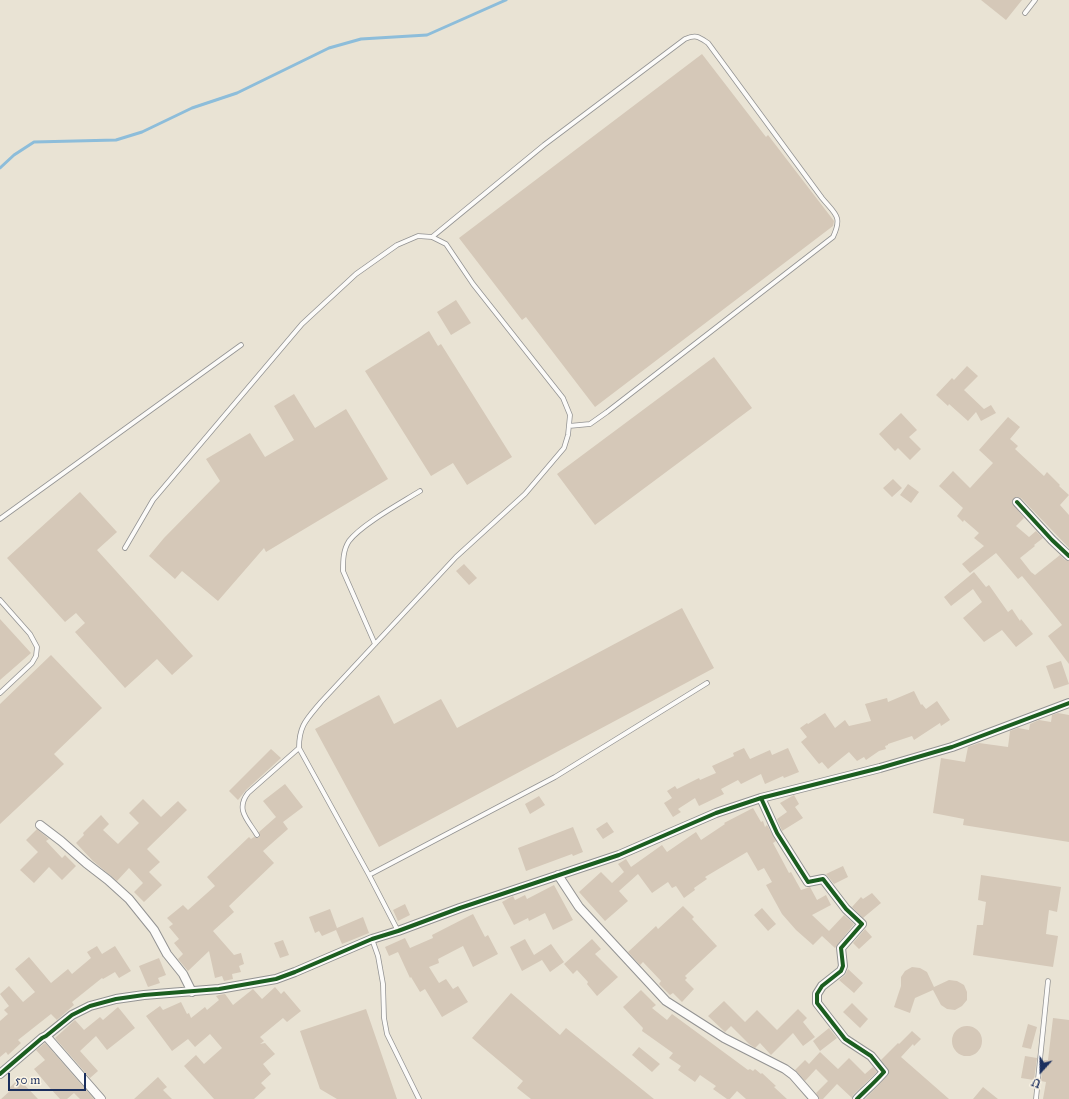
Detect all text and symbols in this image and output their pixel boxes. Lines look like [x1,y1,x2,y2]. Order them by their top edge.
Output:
north arrow [1021,1051,1061,1091]
scale bar [10,1065,88,1091]
text: 50 m [15,1073,40,1087]
text: U [1030,1075,1043,1090]

